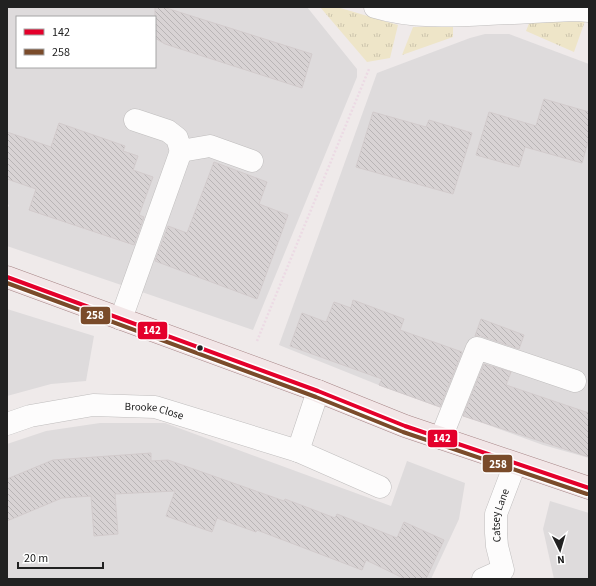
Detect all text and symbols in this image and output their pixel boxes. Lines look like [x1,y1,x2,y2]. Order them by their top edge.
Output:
legend [16,16,156,68]
text: 142 [52,24,70,41]
text: 258 [52,44,70,61]
line badge: 258 [80,306,111,325]
text: 258 [86,308,104,323]
line badge: 142 [137,321,168,340]
text: 142 [143,323,161,338]
unlabelled marker [195,343,205,353]
street label: Brooke Close [124,399,186,423]
line badge: 142 [427,429,458,448]
text: 142 [433,431,451,446]
line badge: 258 [482,454,513,473]
text: 258 [489,457,507,472]
street label: Catsey Lane [488,486,513,543]
north arrow [540,530,580,570]
scale bar [18,544,103,570]
text: 20 m [24,550,48,567]
text: N [557,552,565,567]

